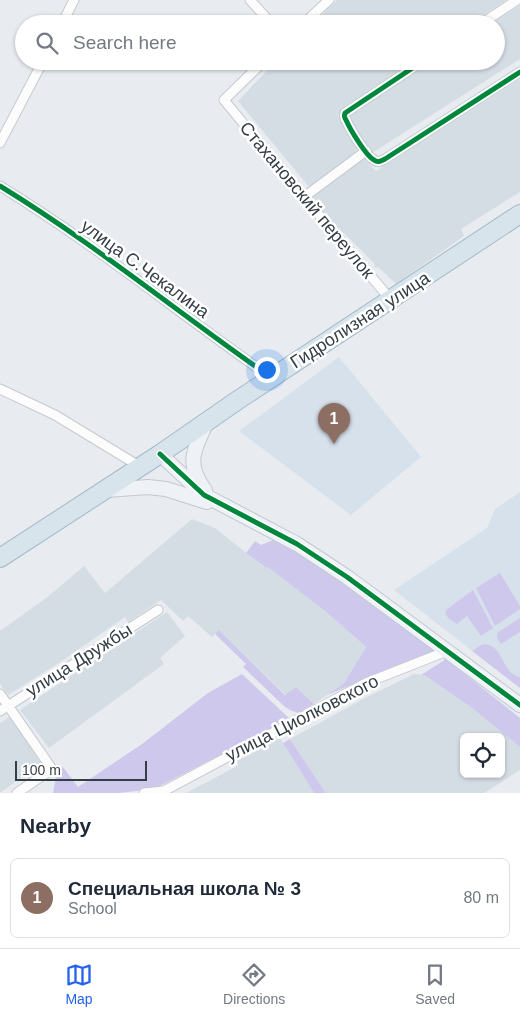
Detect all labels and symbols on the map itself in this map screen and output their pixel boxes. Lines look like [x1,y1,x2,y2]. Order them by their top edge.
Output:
street label: Стахановский переулок [236,118,378,282]
street label: улица С.Чекалина [77,216,214,323]
street label: Гидролизная улица [287,267,434,372]
your location [254,357,280,383]
pin: 1 [318,403,350,444]
street label: улица Дружбы [22,619,136,701]
street label: улица Циолковского [222,671,382,765]
scale bar [15,758,148,781]

